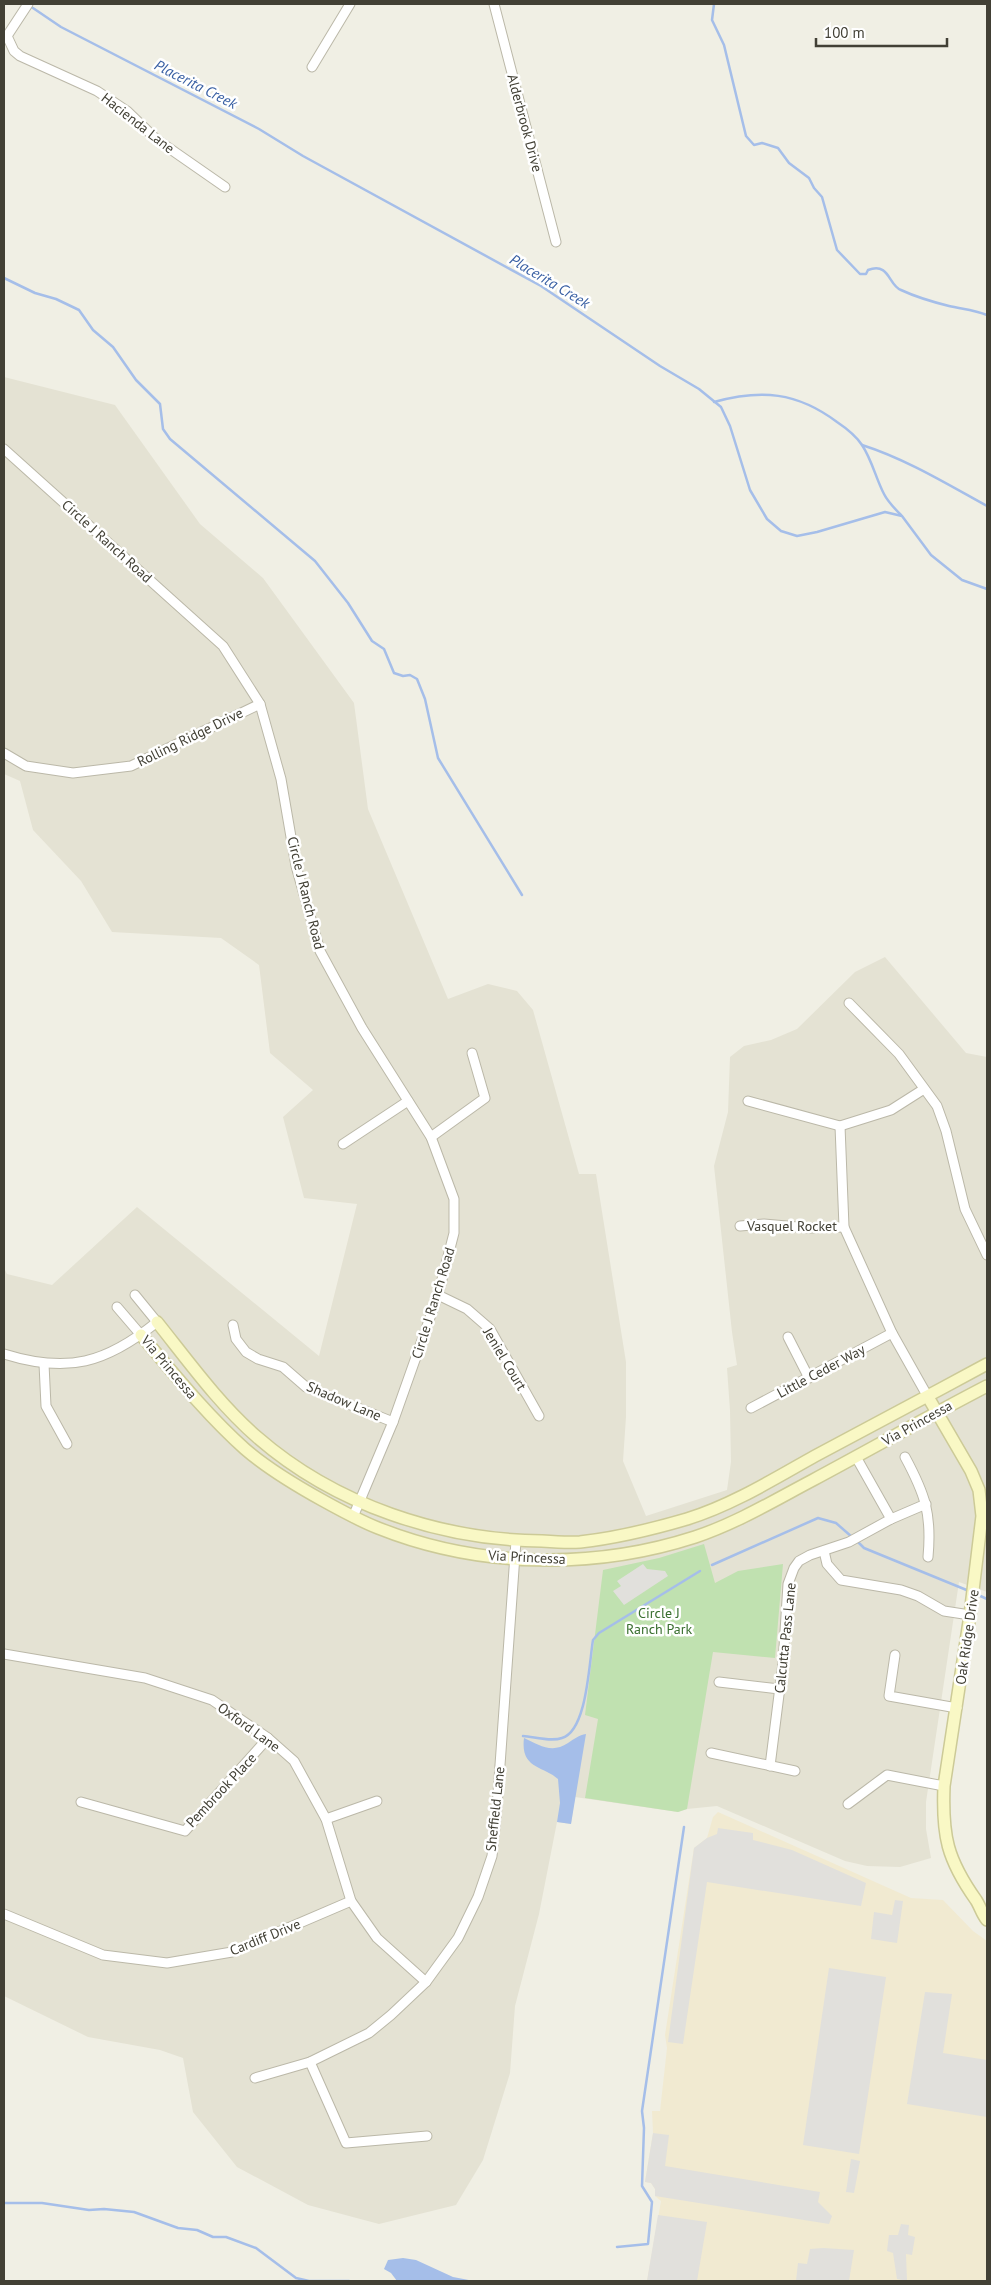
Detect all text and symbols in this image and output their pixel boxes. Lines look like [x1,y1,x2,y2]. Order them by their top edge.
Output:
scale bar [816,15,947,47]
text: 100 m [824,23,865,42]
water label: Placerita Creek [152,55,242,114]
street label: Alderbrook Drive [503,72,547,174]
street label: Hacienda Lane [98,89,178,157]
water label: Placerita Creek [506,250,595,313]
street label: Circle J Ranch Road [58,496,156,586]
street label: Rolling Ridge Drive [134,704,246,770]
street label: Circle J Ranch Road [283,835,329,951]
street label: Vasquel Rocket [746,1217,837,1235]
street label: Circle J Ranch Road [407,1245,459,1361]
street label: Jeniel Court [479,1323,531,1394]
street label: Via Princessa [136,1331,201,1403]
street label: Little Ceder Way [774,1340,869,1402]
street label: Shadow Lane [304,1377,384,1425]
street label: Via Princessa [878,1396,955,1450]
street label: Via Princessa [487,1546,566,1568]
street label: Calcutta Pass Lane [770,1582,800,1694]
street label: Oak Ridge Drive [951,1588,983,1686]
park label: Circle J Ranch Park [626,1604,692,1638]
street label: Oxford Lane [214,1698,284,1756]
street label: Pembrook Place [182,1749,260,1831]
street label: Sheffield Lane [482,1766,508,1852]
street label: Cardiff Drive [227,1915,303,1959]

